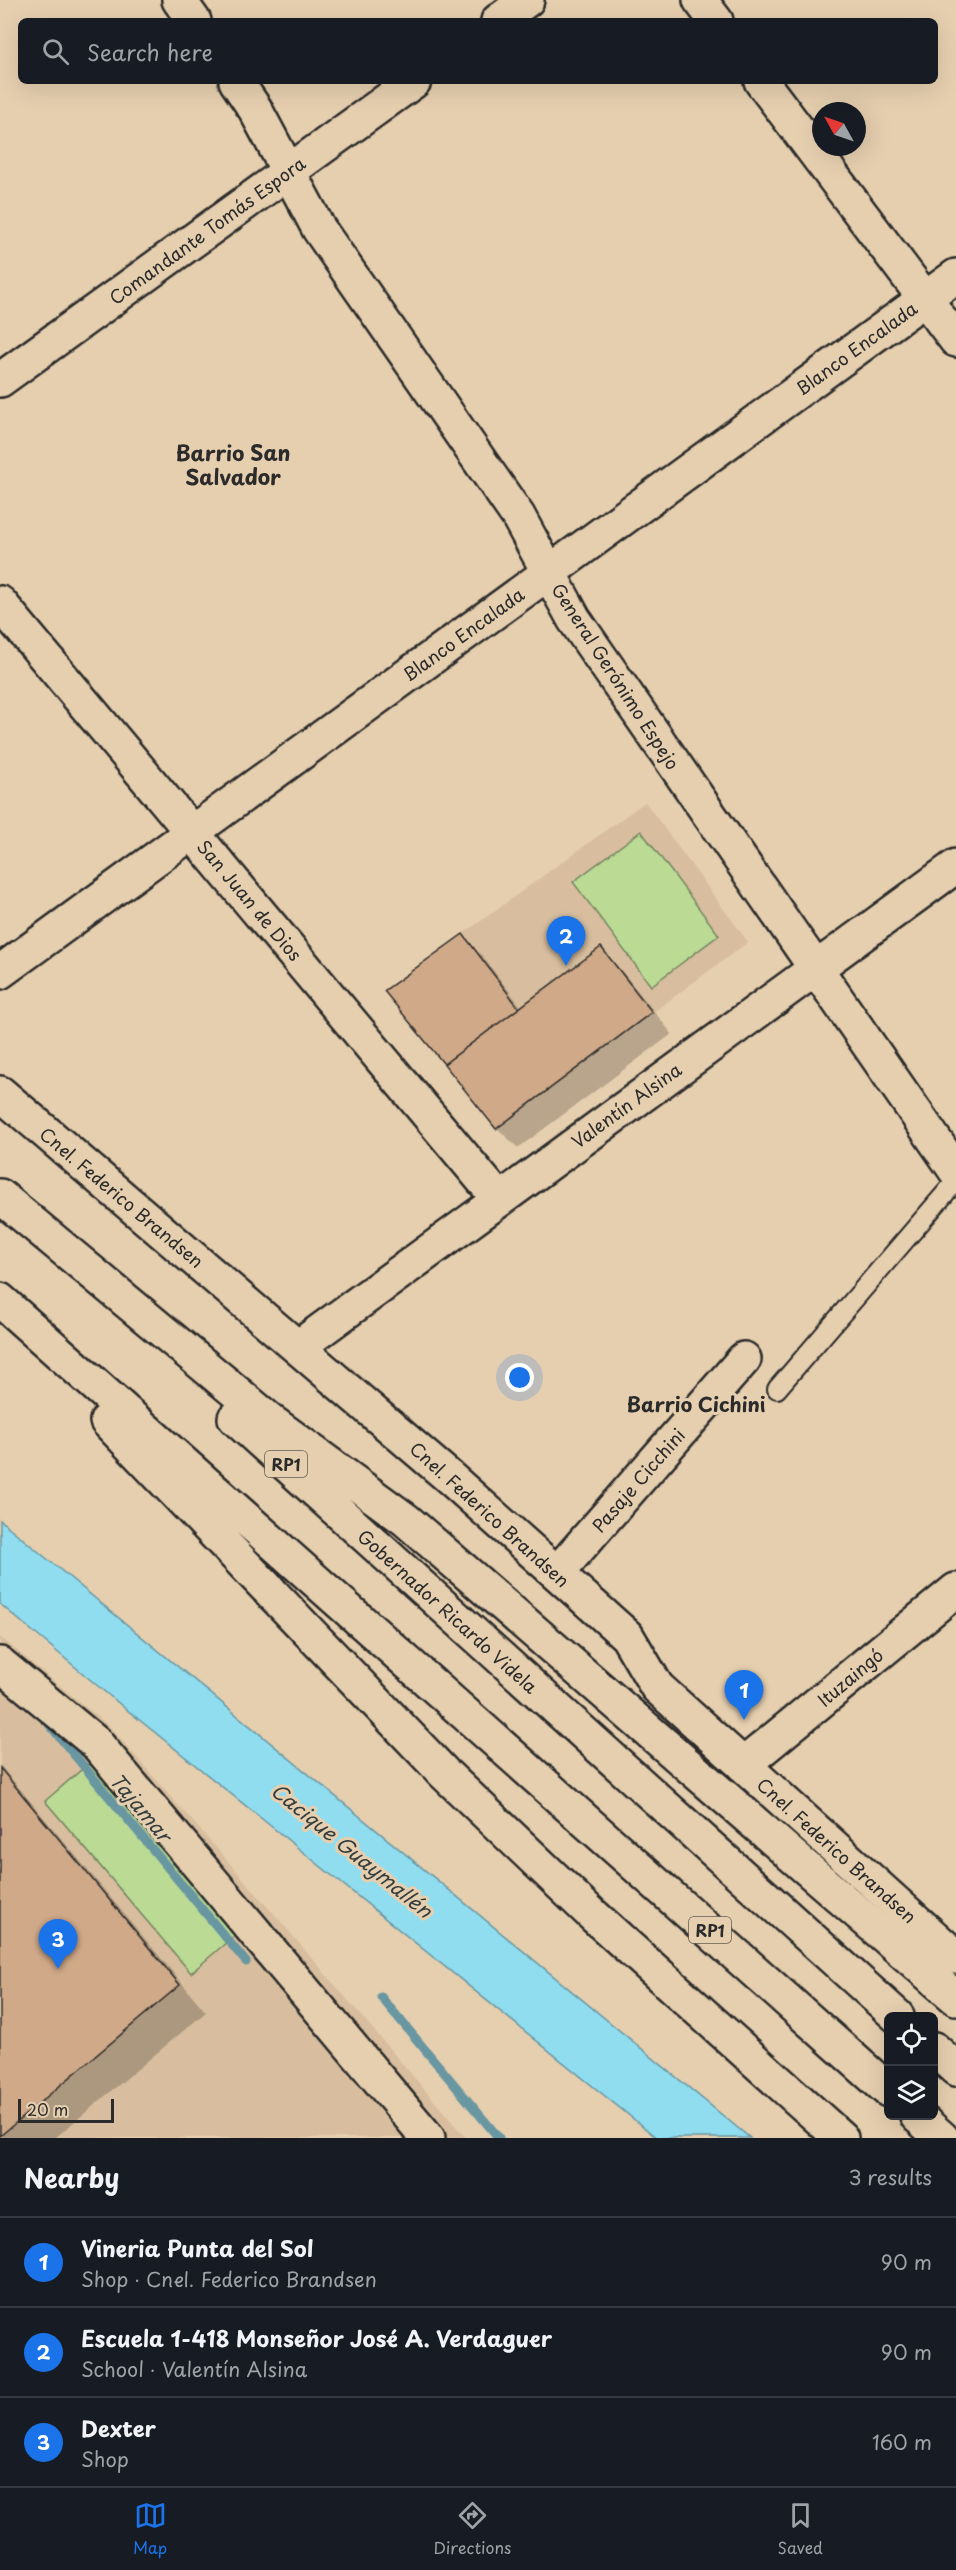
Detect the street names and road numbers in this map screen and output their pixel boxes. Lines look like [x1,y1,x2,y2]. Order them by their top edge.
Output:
street label: Comandante Tomás Espora [103,149,311,311]
street label: Blanco Encalada [790,294,923,401]
street label: General Gerónimo Espejo [545,577,687,775]
street label: Blanco Encalada [397,580,530,687]
street label: San Juan de Dios [191,834,309,966]
street label: Valentín Alsina [565,1055,687,1154]
street label: Cnel. Federico Brandsen [34,1120,210,1274]
street label: Pasaje Cicchini [585,1422,691,1538]
street label: Cnel. Federico Brandsen [404,1435,576,1593]
road number: RP1 [265,1451,307,1477]
street label: Gobernador Ricardo Videla [352,1523,544,1699]
street label: Ituzaingó [811,1641,889,1713]
street label: Cnel. Federico Brandsen [751,1771,923,1929]
road number: RP1 [689,1917,731,1943]

